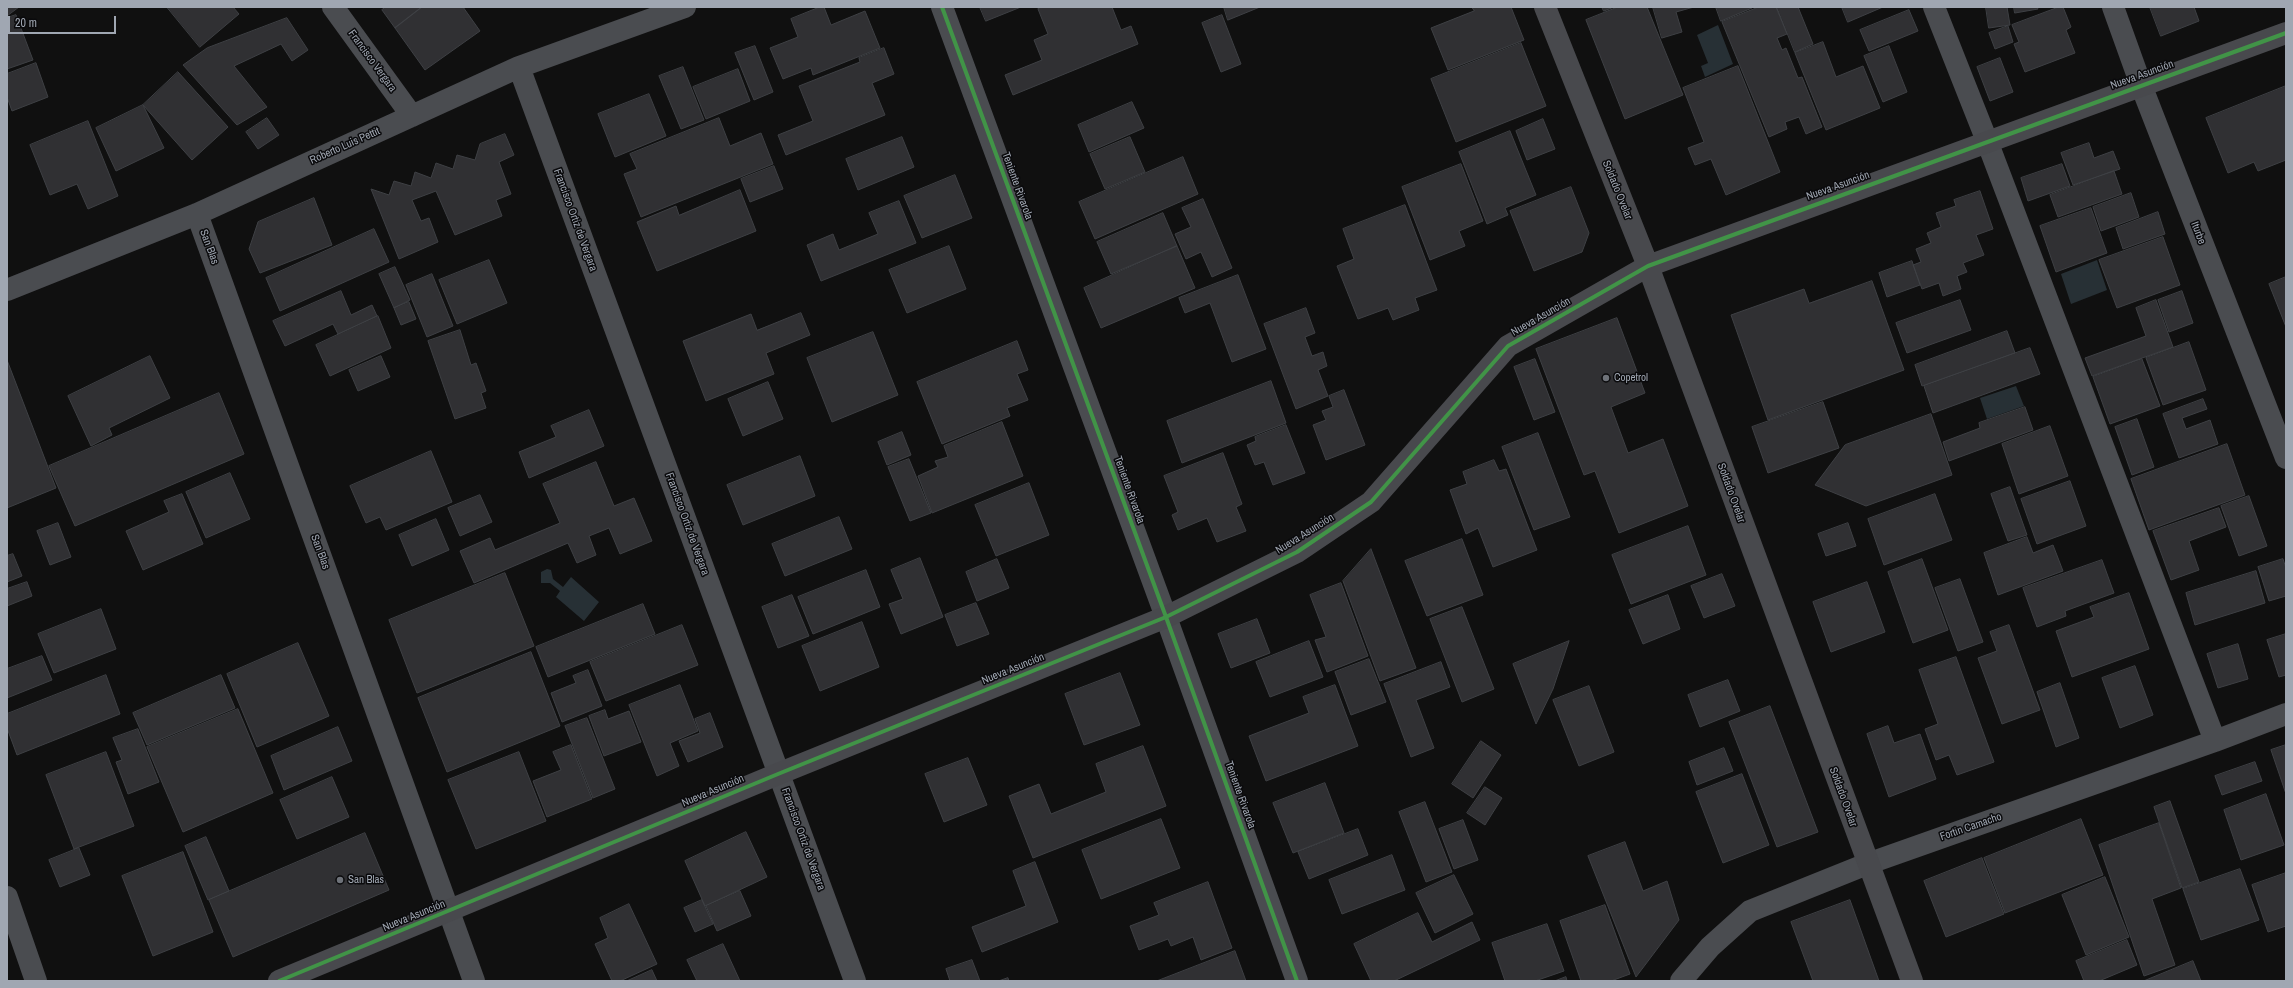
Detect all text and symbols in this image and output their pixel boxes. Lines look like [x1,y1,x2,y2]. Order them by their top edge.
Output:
scale bar [10,8,118,34]
text: 20 m [15,15,37,31]
street label: Francisco Vergara [345,27,399,95]
street label: Nueva Asunción [2109,57,2175,93]
street label: Roberto Luis Pettit [308,125,382,167]
street label: Teniente Rivarola [999,151,1035,221]
street label: Soldado Ovelar [1599,159,1635,221]
street label: Francisco Ortiz de Vergara [550,167,600,273]
street label: Nueva Asunción [1805,168,1871,204]
street label: Iturbe [2188,220,2208,246]
street label: San Blas [197,228,221,266]
street label: Nueva Asunción [1509,295,1573,339]
place label: Copetrol [1614,371,1648,385]
marker: Copetrol [1601,373,1611,383]
street label: Teniente Rivarola [1111,455,1147,525]
street label: Soldado Ovelar [1714,462,1748,524]
street label: Francisco Ortiz de Vergara [662,471,712,577]
street label: Nueva Asunción [1273,511,1337,557]
street label: San Blas [308,533,332,571]
street label: Nueva Asunción [980,650,1046,688]
street label: Teniente Rivarola [1222,760,1258,830]
street label: Soldado Ovelar [1826,766,1860,828]
street label: Nueva Asunción [680,772,746,810]
street label: Francisco Ortiz de Vergara [778,786,828,892]
street label: Fortin Camacho [1938,810,2004,844]
place label: San Blas [348,873,384,887]
marker: San Blas [335,875,345,885]
street label: Nueva Asunción [381,897,447,935]

